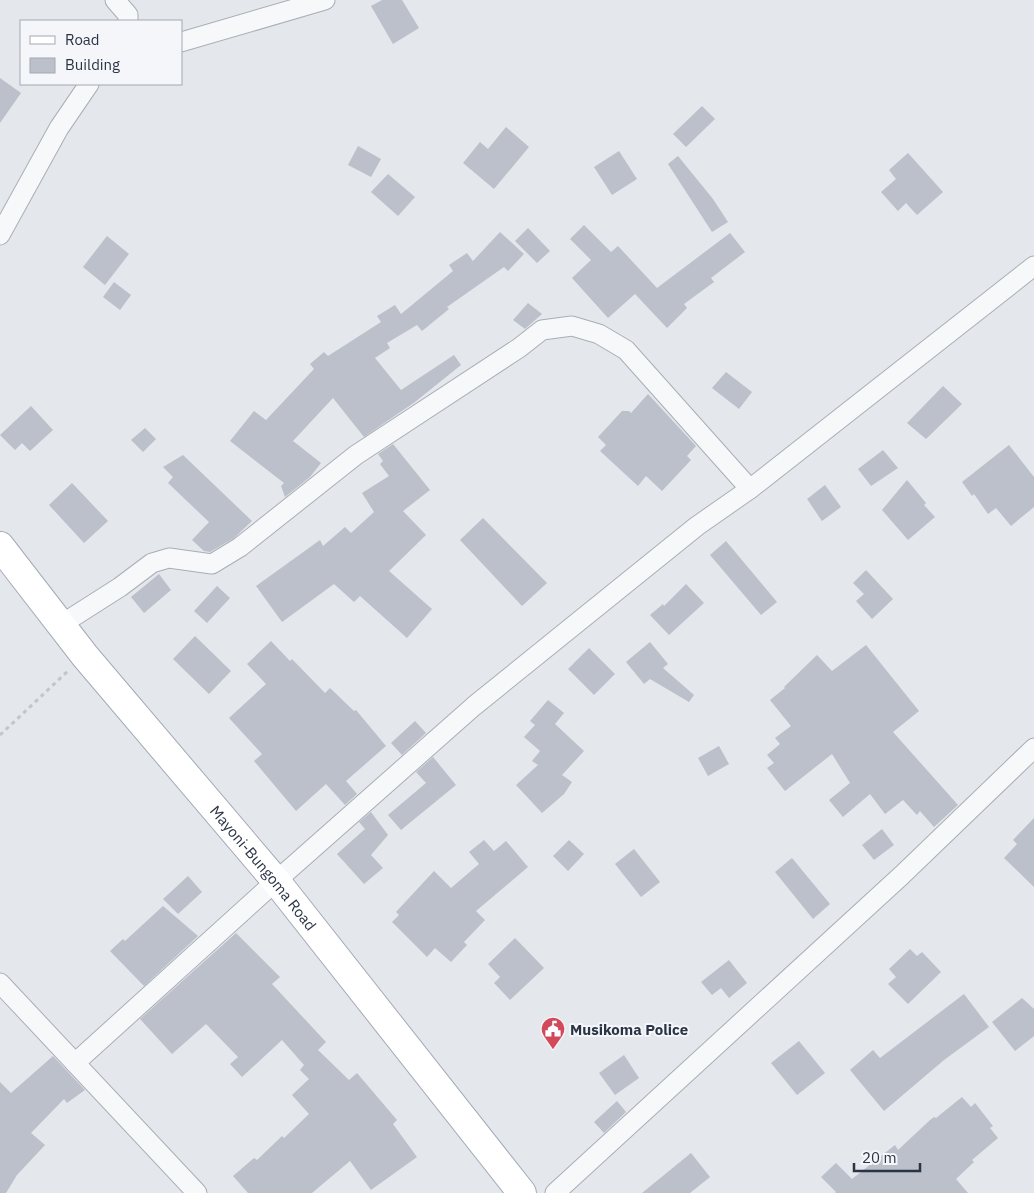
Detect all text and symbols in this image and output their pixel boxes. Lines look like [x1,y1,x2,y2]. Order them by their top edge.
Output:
legend [20,20,182,85]
text: Road [65,30,100,49]
text: Building [65,55,120,74]
street label: Mayoni-Bungoma Road [206,801,321,934]
public building icon: Musikoma Police [540,1016,566,1050]
place label: Musikoma Police [570,1020,688,1039]
scale bar [854,1140,920,1172]
text: 20 m [862,1148,897,1167]

